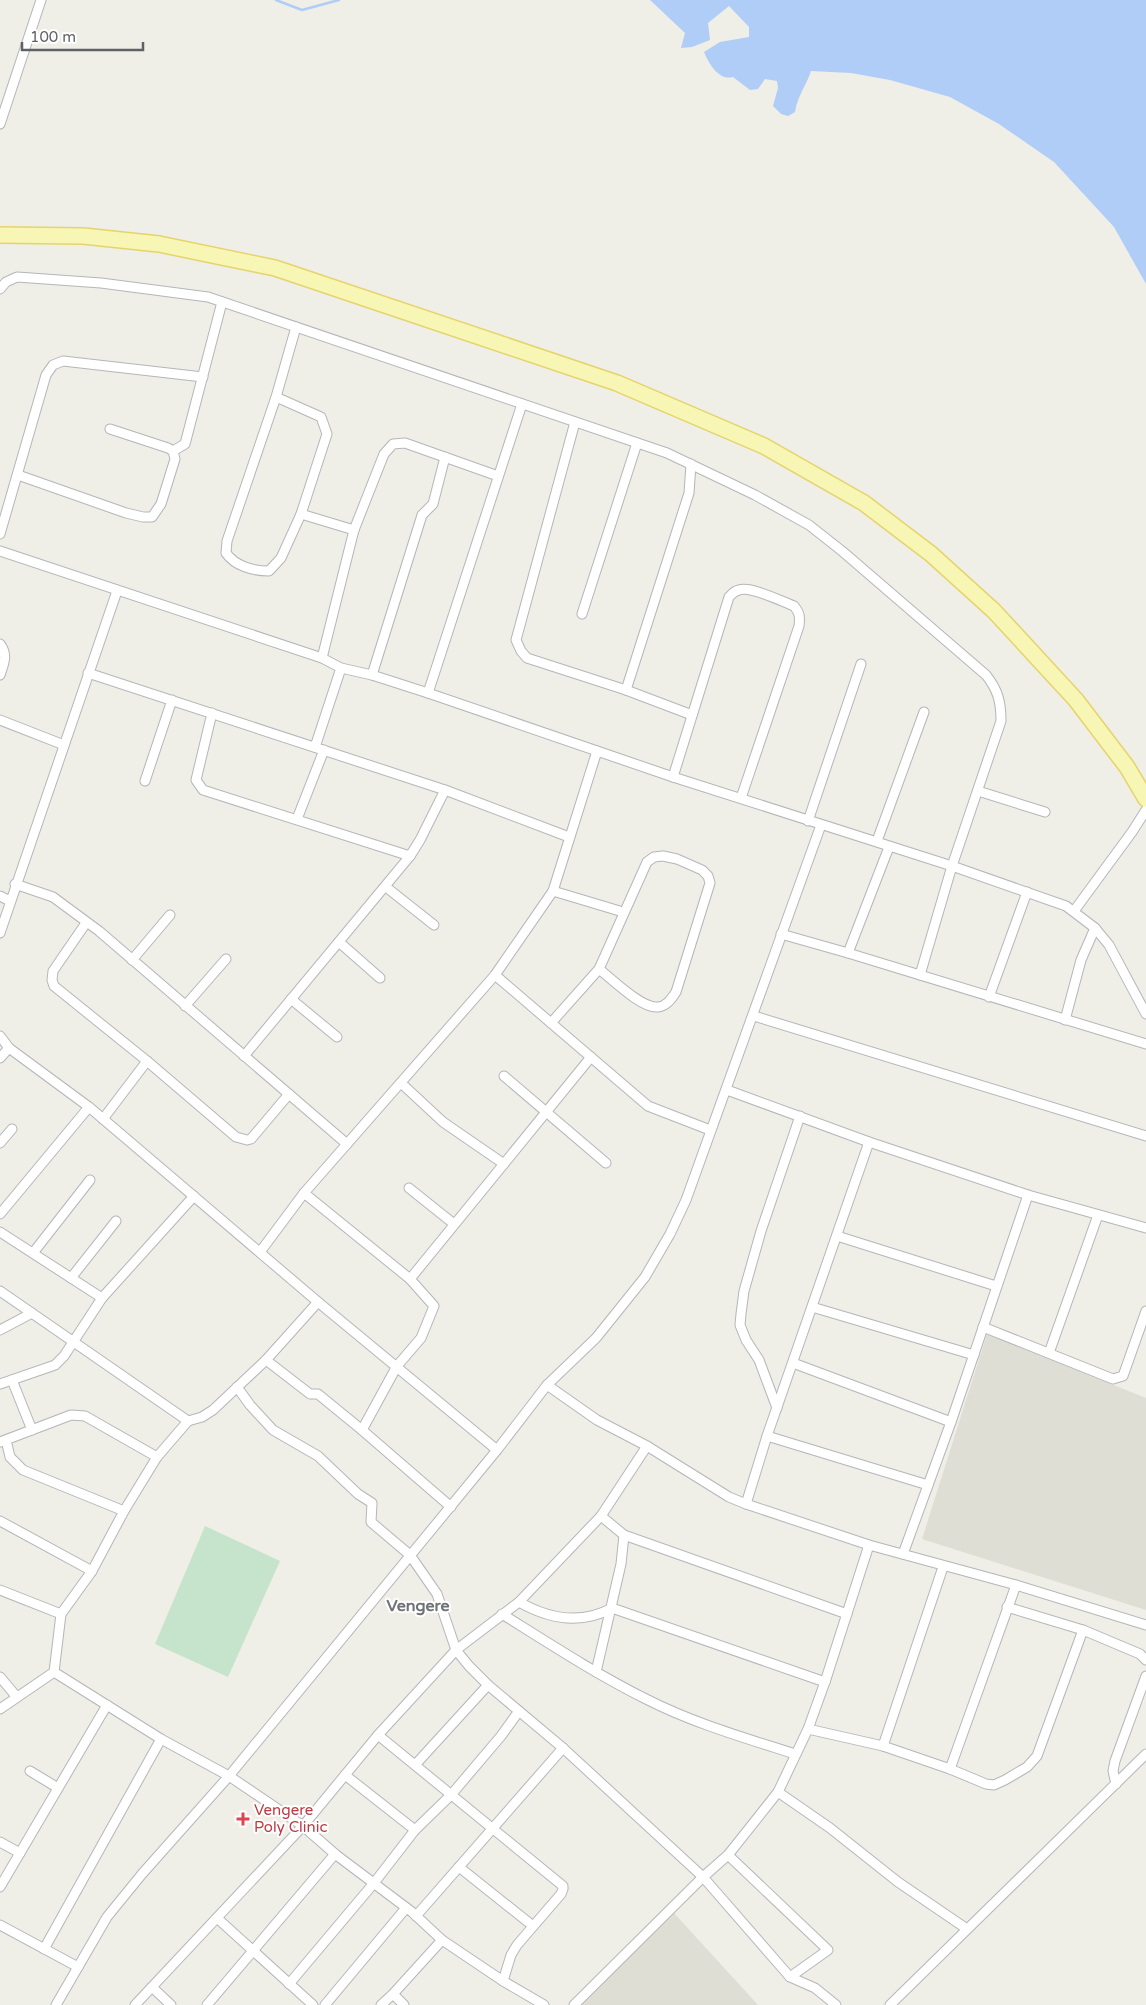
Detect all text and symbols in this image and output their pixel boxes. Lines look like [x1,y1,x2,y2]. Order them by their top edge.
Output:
scale bar [22,20,144,52]
text: 100 m [30,28,76,46]
district label: Vengere [386,1596,450,1616]
place label: Vengere Poly Clinic [254,1801,327,1836]
marker: Vengere Poly Clinic [236,1812,250,1826]

